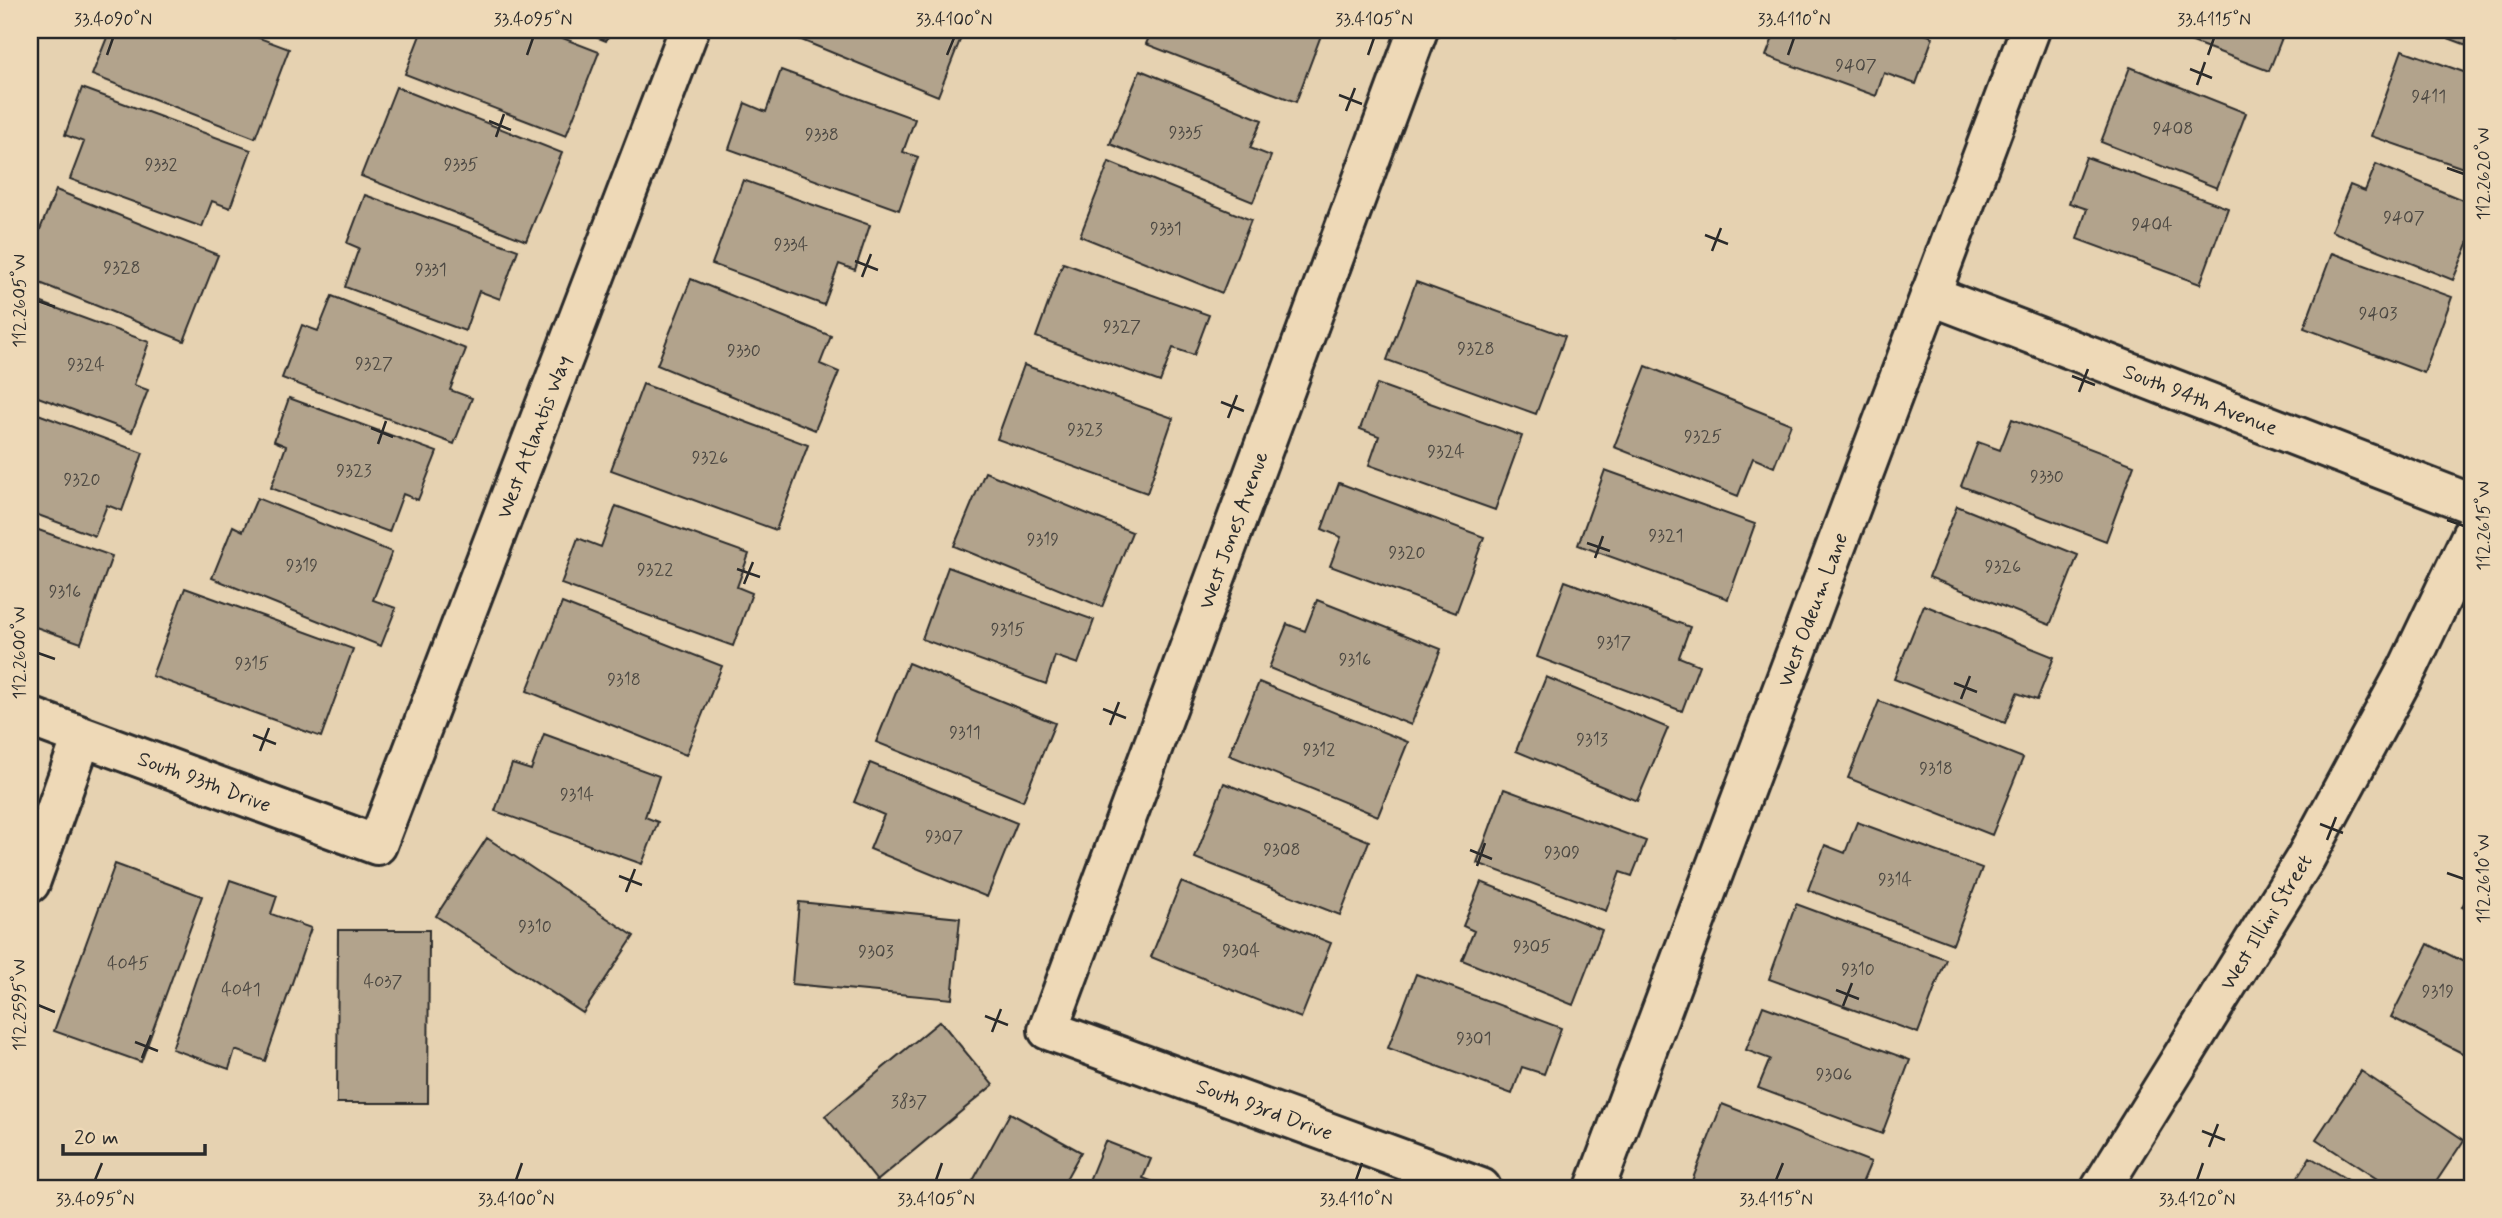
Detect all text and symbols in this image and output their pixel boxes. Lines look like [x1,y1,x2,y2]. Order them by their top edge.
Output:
text: 33.4090°N [74,8,152,32]
text: 33.4095°N [493,8,573,32]
text: 33.4100°N [915,8,993,32]
text: 33.4105°N [1335,8,1413,32]
text: 33.4110°N [1757,8,1831,32]
text: 33.4115°N [2177,8,2251,32]
house number: 9407 [1835,54,1877,78]
house number: 9411 [2412,85,2446,109]
house number: 9408 [2153,117,2193,141]
house number: 9335 [1169,121,1203,145]
house number: 9338 [805,123,839,147]
text: 112.2620°W [2472,128,2496,220]
house number: 9332 [145,153,177,177]
house number: 9335 [444,153,478,177]
house number: 9407 [2383,206,2425,230]
house number: 9404 [2131,213,2173,237]
house number: 9331 [1150,217,1182,241]
house number: 9334 [774,233,808,257]
text: 112.2605°W [8,254,32,348]
house number: 9328 [103,256,141,280]
house number: 9331 [415,258,447,282]
house number: 9403 [2359,302,2397,326]
house number: 9327 [1103,315,1141,339]
house number: 9328 [1457,337,1495,361]
house number: 9330 [727,339,761,363]
street label: West Atlantis Way [490,351,578,523]
house number: 9327 [355,352,393,376]
house number: 9324 [67,353,105,377]
street label: South 94th Avenue [2119,358,2282,443]
house number: 9323 [1067,418,1103,442]
house number: 9325 [1684,425,1722,449]
house number: 9324 [1427,440,1465,464]
house number: 9326 [692,446,728,470]
street label: West Jones Avenue [1192,447,1276,613]
house number: 9323 [336,459,372,483]
house number: 9330 [2030,465,2064,489]
house number: 9320 [63,468,101,492]
text: 112.2615°W [2472,481,2496,571]
house number: 9321 [1648,524,1684,548]
house number: 9319 [1027,528,1059,552]
street label: West Odeum Lane [1772,529,1855,691]
house number: 9320 [1388,541,1426,565]
house number: 9319 [286,554,318,578]
house number: 9326 [1985,555,2021,579]
house number: 9322 [637,558,673,582]
house number: 9316 [49,580,81,604]
text: 112.2600°W [8,607,32,699]
house number: 9315 [991,618,1025,642]
house number: 9317 [1597,631,1631,655]
house number: 9316 [1339,648,1371,672]
house number: 9315 [235,652,269,676]
house number: 9318 [607,668,641,692]
house number: 9311 [949,721,981,745]
house number: 9313 [1576,728,1608,752]
house number: 9312 [1303,738,1335,762]
street label: South 93th Drive [134,745,275,820]
house number: 9318 [1919,757,1953,781]
house number: 9314 [560,783,594,807]
house number: 9307 [925,825,963,849]
text: 112.2610°W [2472,835,2496,924]
house number: 9308 [1263,838,1301,862]
house number: 9309 [1544,841,1580,865]
street label: West Illini Street [2214,849,2320,996]
house number: 9314 [1878,868,1912,892]
house number: 9310 [518,915,552,939]
house number: 9305 [1513,935,1551,959]
house number: 9304 [1222,939,1260,963]
house number: 9303 [858,940,894,964]
house number: 4045 [107,952,149,976]
house number: 9310 [1841,958,1875,982]
text: 112.2595°W [8,959,32,1051]
house number: 4037 [363,970,403,994]
house number: 4041 [221,978,261,1002]
house number: 9319 [2422,980,2454,1004]
house number: 9301 [1456,1027,1492,1051]
house number: 9306 [1816,1063,1852,1087]
street label: South 93rd Drive [1192,1072,1336,1148]
house number: 3837 [891,1090,927,1114]
scale bar [63,1113,205,1157]
text: 20 m [74,1124,119,1152]
text: 33.4095°N [55,1188,135,1212]
text: 33.4100°N [477,1188,555,1212]
text: 33.4105°N [897,1188,975,1212]
text: 33.4110°N [1319,1188,1393,1212]
text: 33.4115°N [1739,1188,1813,1212]
text: 33.4120°N [2158,1188,2236,1212]

